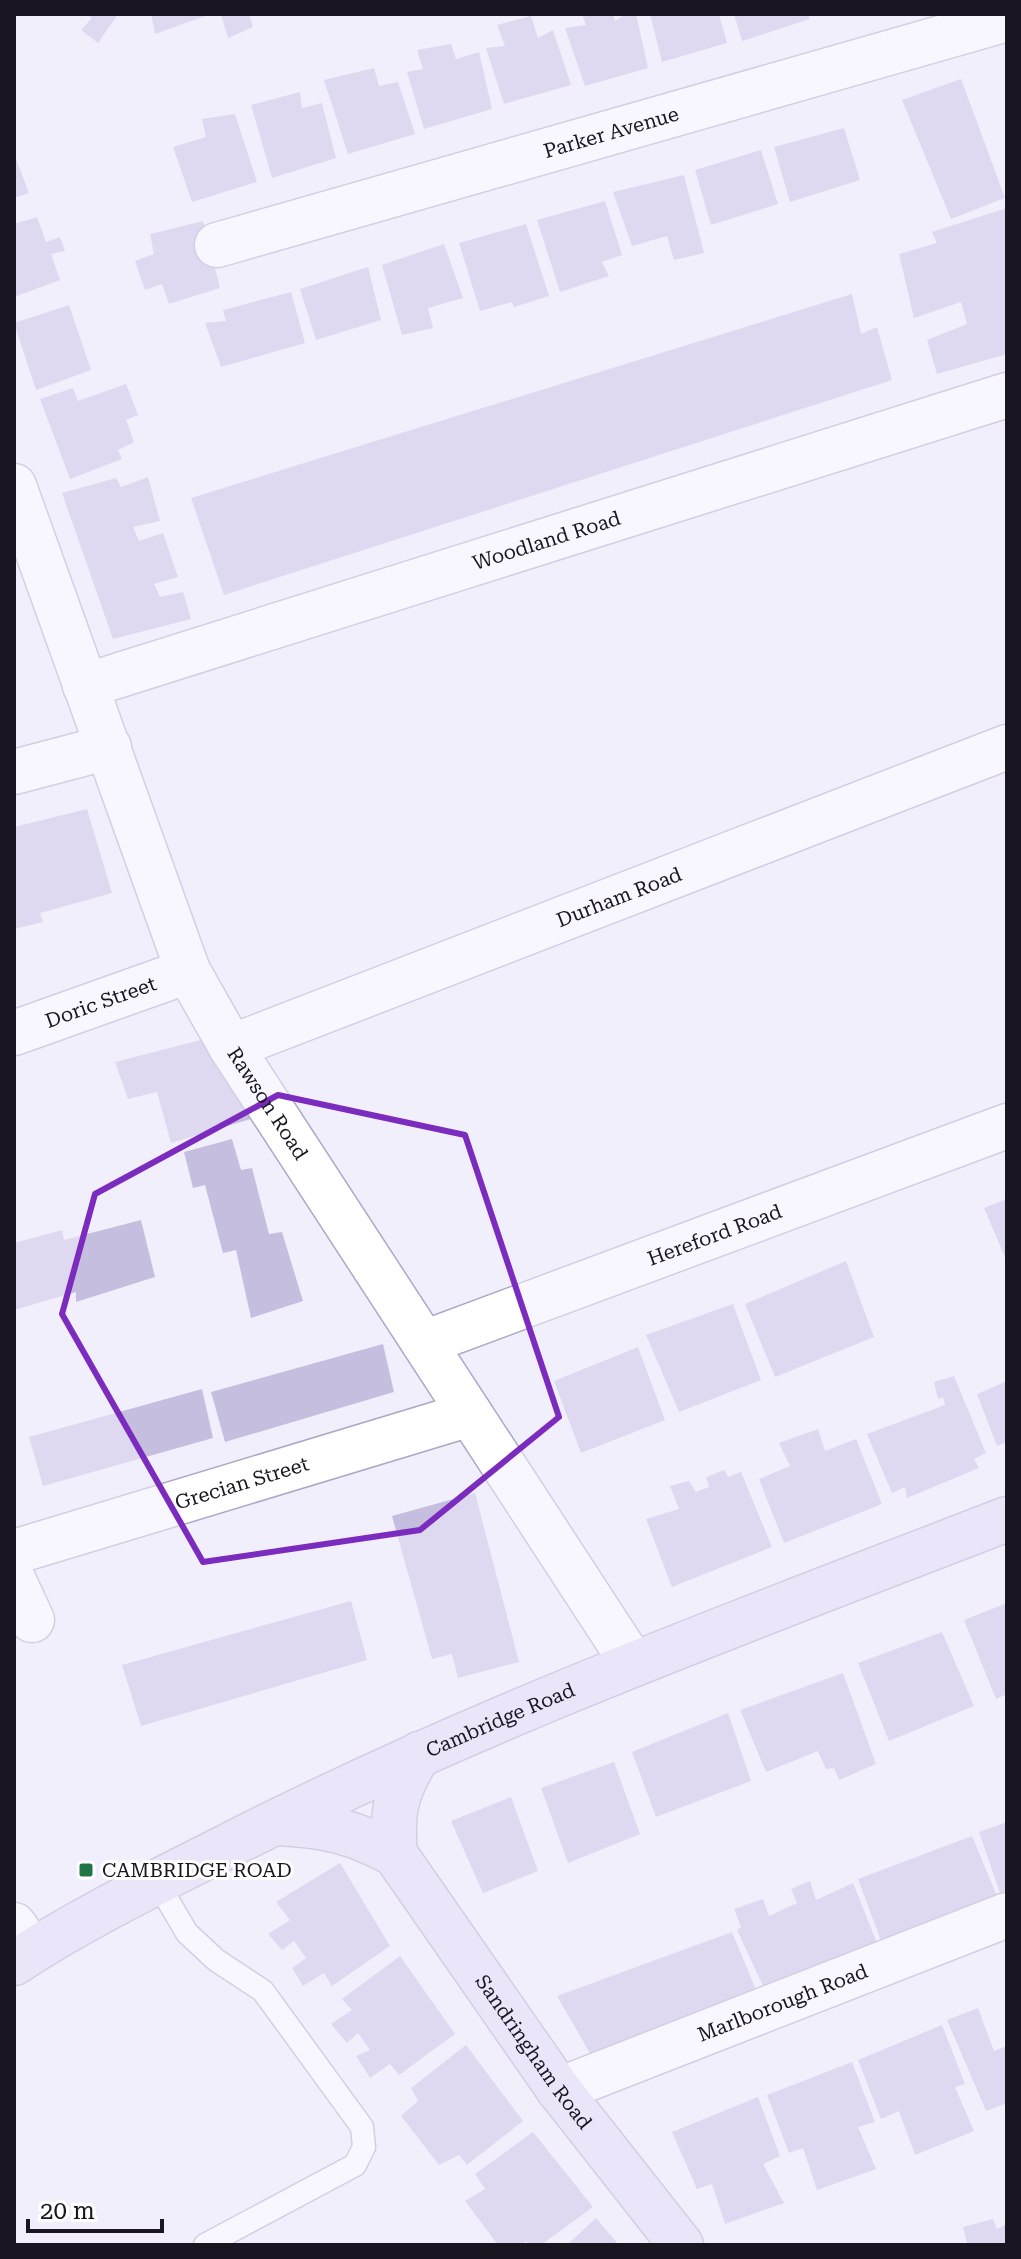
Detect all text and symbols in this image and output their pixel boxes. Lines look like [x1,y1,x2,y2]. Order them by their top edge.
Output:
street label: Parker Avenue [541,102,682,163]
street label: Woodland Road [470,506,624,575]
street label: Durham Road [553,862,685,932]
street label: Doric Street [42,971,160,1033]
street label: Rawson Road [222,1043,313,1164]
street label: Hereford Road [644,1199,785,1271]
street label: Grecian Street [172,1451,312,1515]
street label: Cambridge Road [422,1678,578,1762]
place label: CAMBRIDGE ROAD [102,1858,292,1882]
marker: CAMBRIDGE ROAD [77,1861,95,1879]
street label: Marlborough Road [694,1959,871,2047]
street label: Sandringham Road [470,1970,597,2134]
scale bar [28,2183,162,2233]
text: 20 m [40,2197,95,2225]

